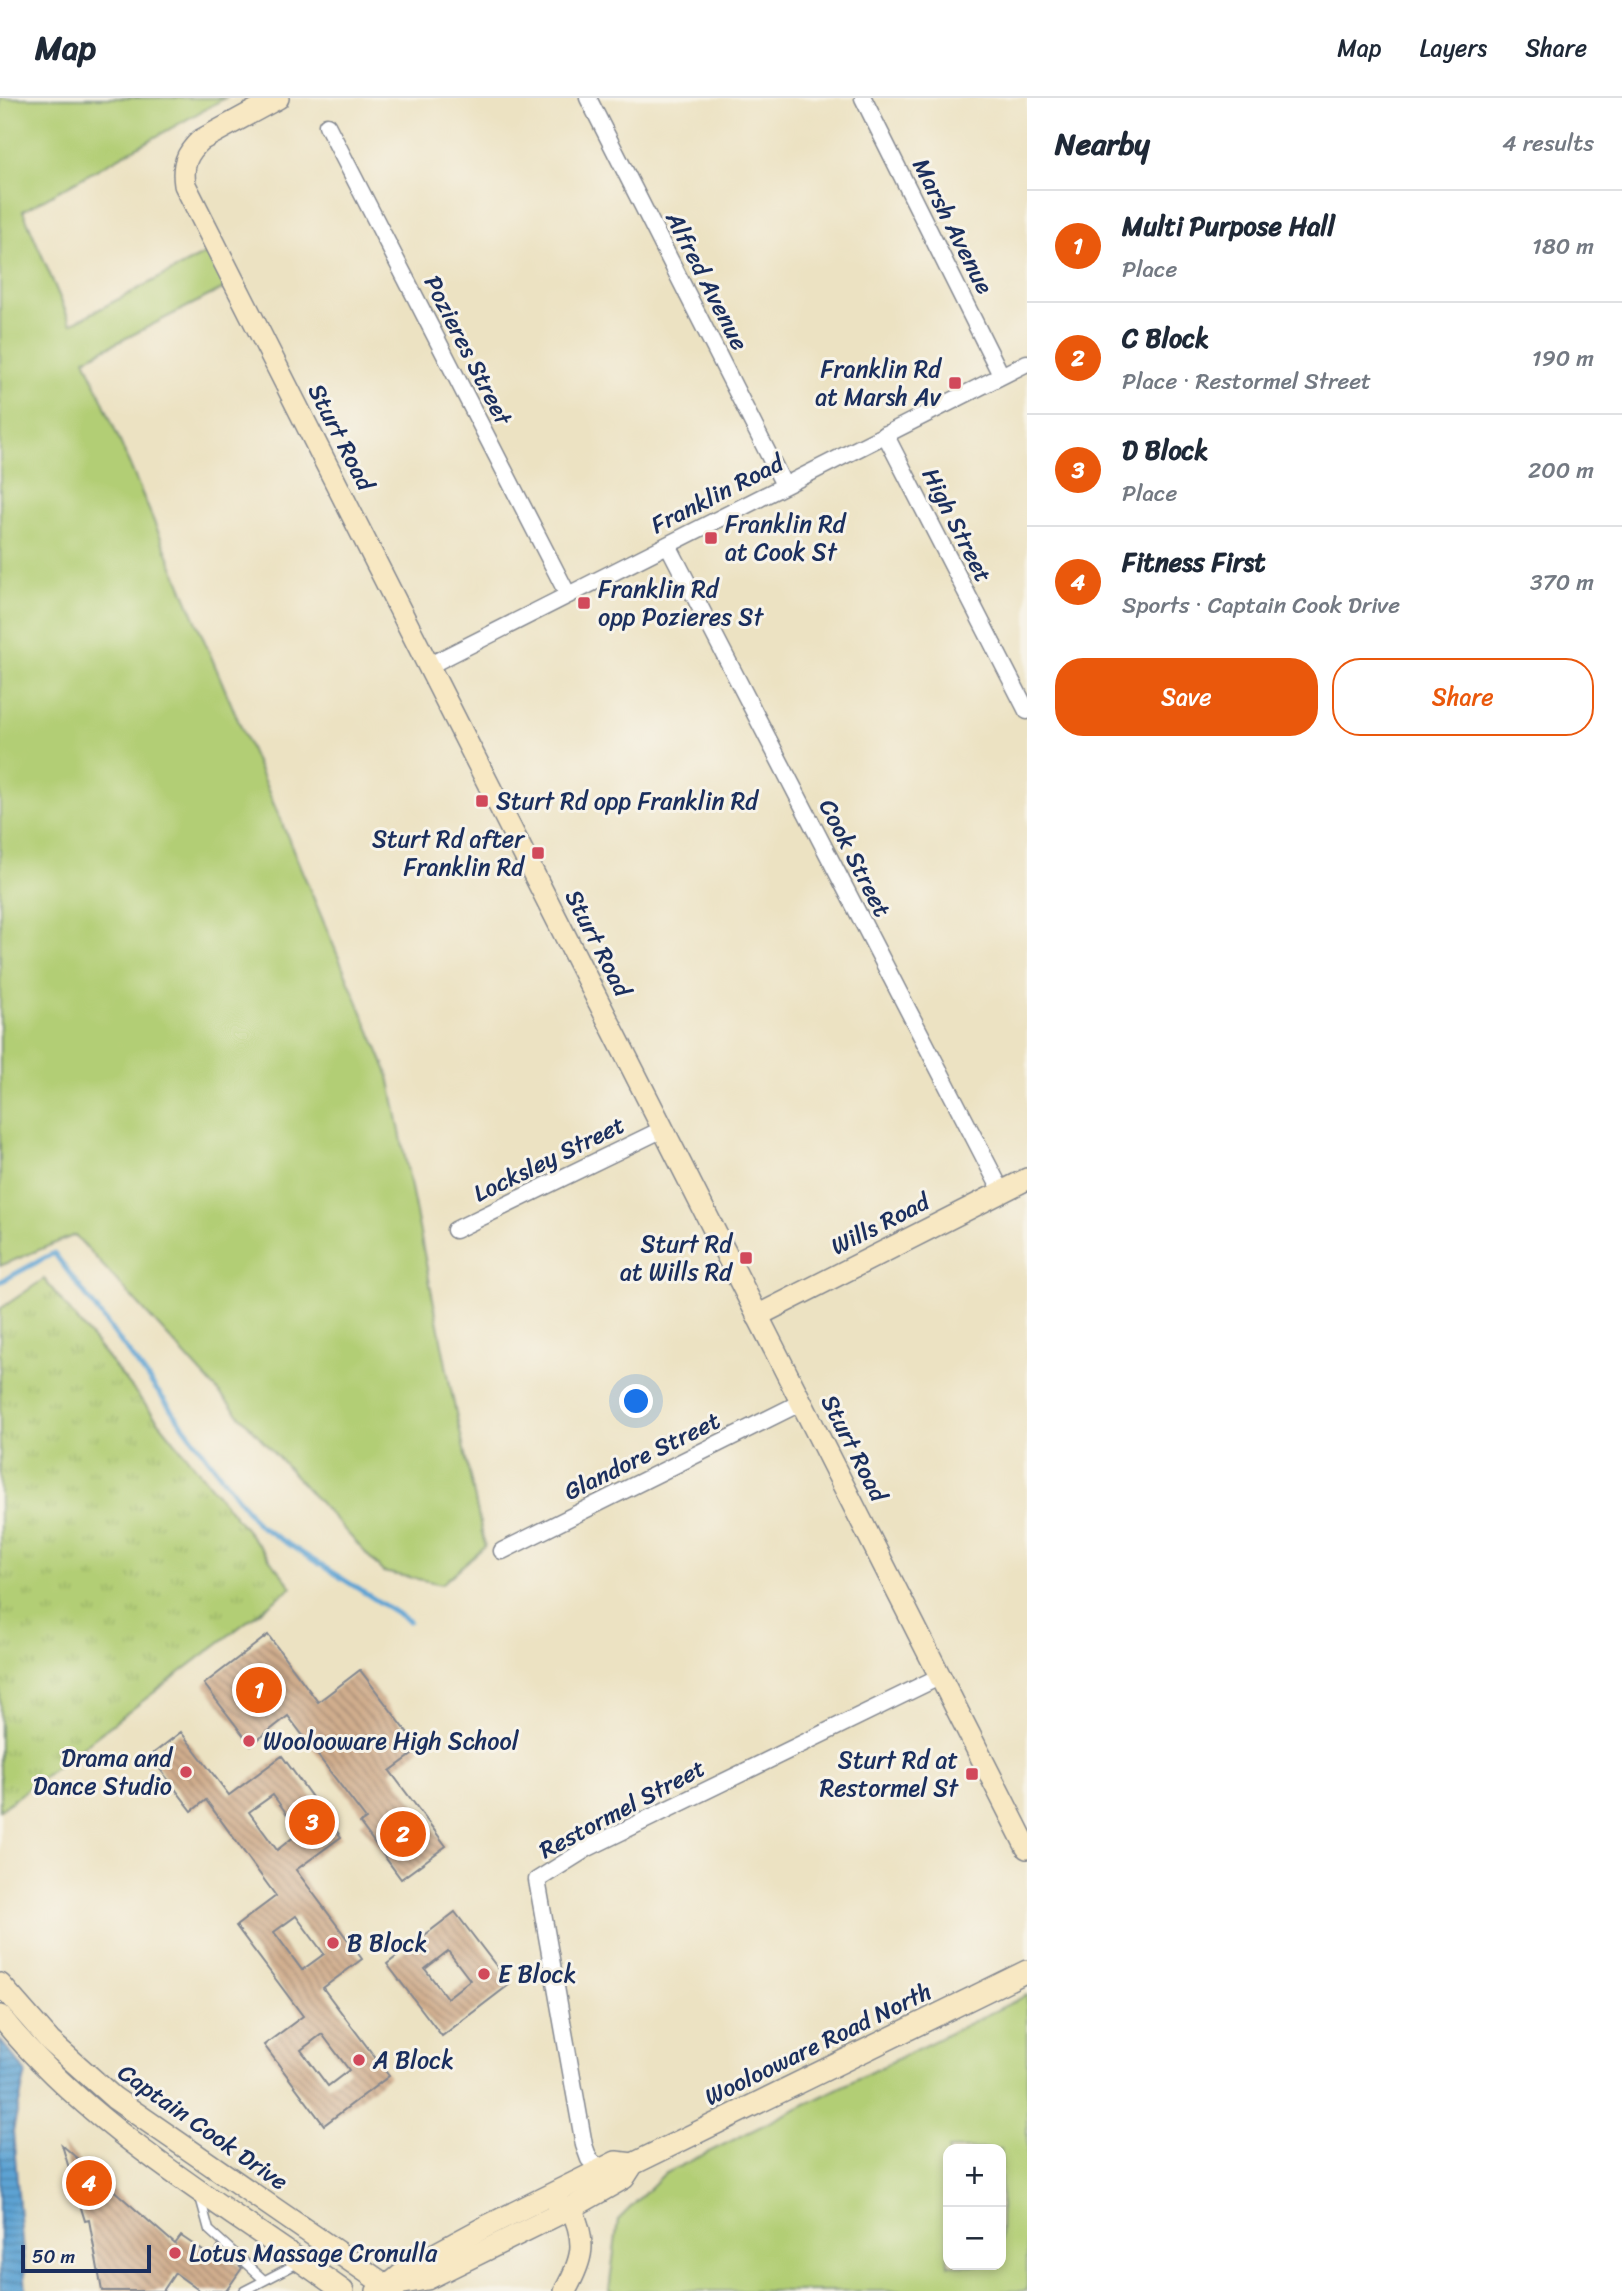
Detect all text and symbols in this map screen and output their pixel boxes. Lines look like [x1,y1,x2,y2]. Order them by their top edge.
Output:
text: Map [35,19,96,77]
text: Map [1337,27,1382,69]
text: Layers [1420,27,1487,69]
text: Share [1525,27,1587,69]
text: Nearby [1055,117,1150,171]
text: 4 results [1502,123,1594,164]
street label: Marsh Avenue [901,151,1005,302]
street label: Alfred Avenue [653,203,760,358]
text: Multi Purpose Hall [1122,203,1335,249]
text: 1 [1073,226,1083,267]
text: 180 m [1532,226,1594,267]
text: Place [1122,249,1177,290]
street label: Pozieres Street [412,268,524,434]
text: C Block [1122,315,1209,361]
text: 2 [1071,338,1085,379]
text: 190 m [1532,338,1594,379]
place label: Franklin Rd at Marsh Av [815,348,942,418]
text: Place · Restormel Street [1122,361,1371,402]
marker: Franklin Rd at Marsh Av [947,375,963,391]
street label: Sturt Road [296,376,387,500]
text: D Block [1122,427,1208,473]
street label: Franklin Road [643,442,792,545]
text: 3 [1072,450,1084,491]
text: 200 m [1528,450,1594,491]
street label: High Street [910,460,1004,590]
text: Place [1122,473,1177,514]
place label: Franklin Rd at Cook St [725,503,847,573]
marker: Franklin Rd at Cook St [703,530,719,546]
text: Fitness First [1122,539,1266,585]
text: 4 [1071,562,1085,603]
text: 370 m [1530,562,1594,603]
place label: Franklin Rd opp Pozieres St [598,568,764,638]
text: Sports · Captain Cook Drive [1122,585,1400,626]
marker: Franklin Rd opp Pozieres St [576,595,592,611]
button: Save [1055,658,1318,736]
button: Share [1332,658,1594,736]
place label: Sturt Rd opp Franklin Rd [496,780,759,822]
street label: Cook Street [807,791,903,925]
marker: Sturt Rd opp Franklin Rd [474,793,490,809]
place label: Sturt Rd after Franklin Rd [372,818,526,888]
marker: Sturt Rd after Franklin Rd [530,845,546,861]
street label: Sturt Road [553,882,644,1006]
street label: Locksley Street [466,1104,632,1214]
street label: Wills Road [823,1180,939,1267]
place label: Sturt Rd at Wills Rd [620,1223,734,1293]
marker: Sturt Rd at Wills Rd [738,1250,754,1266]
your location [619,1384,653,1418]
street label: Sturt Road [809,1387,900,1511]
street label: Glandore Street [556,1400,728,1512]
pin: 1 [236,1664,282,1716]
place label: Woolooware High School [263,1720,520,1762]
marker: Woolooware High School [241,1733,257,1749]
place label: Drama and Dance Studio [33,1737,174,1807]
place label: Sturt Rd at Restormel St [820,1739,959,1809]
street label: Restormel Street [531,1747,713,1871]
marker: Drama and Dance Studio [178,1764,194,1780]
marker: Sturt Rd at Restormel St [964,1766,980,1782]
pin: 3 [289,1796,335,1848]
pin: 2 [380,1808,426,1860]
place label: B Block [347,1922,428,1964]
marker: B Block [325,1935,341,1951]
place label: E Block [498,1953,576,1995]
marker: E Block [476,1966,492,1982]
street label: Woolooware Road North [697,1971,939,2117]
place label: A Block [372,2039,454,2081]
street label: Captain Cook Drive [109,2052,297,2202]
marker: A Block [351,2052,367,2068]
map controls [943,2144,1006,2270]
button: + [943,2144,1006,2207]
pin: 4 [66,2157,112,2209]
button: − [943,2207,1006,2270]
place label: Lotus Massage Cronulla [189,2232,438,2274]
text: 50 m [32,2240,75,2273]
scale bar [21,2242,150,2274]
marker: Lotus Massage Cronulla [167,2245,183,2261]

